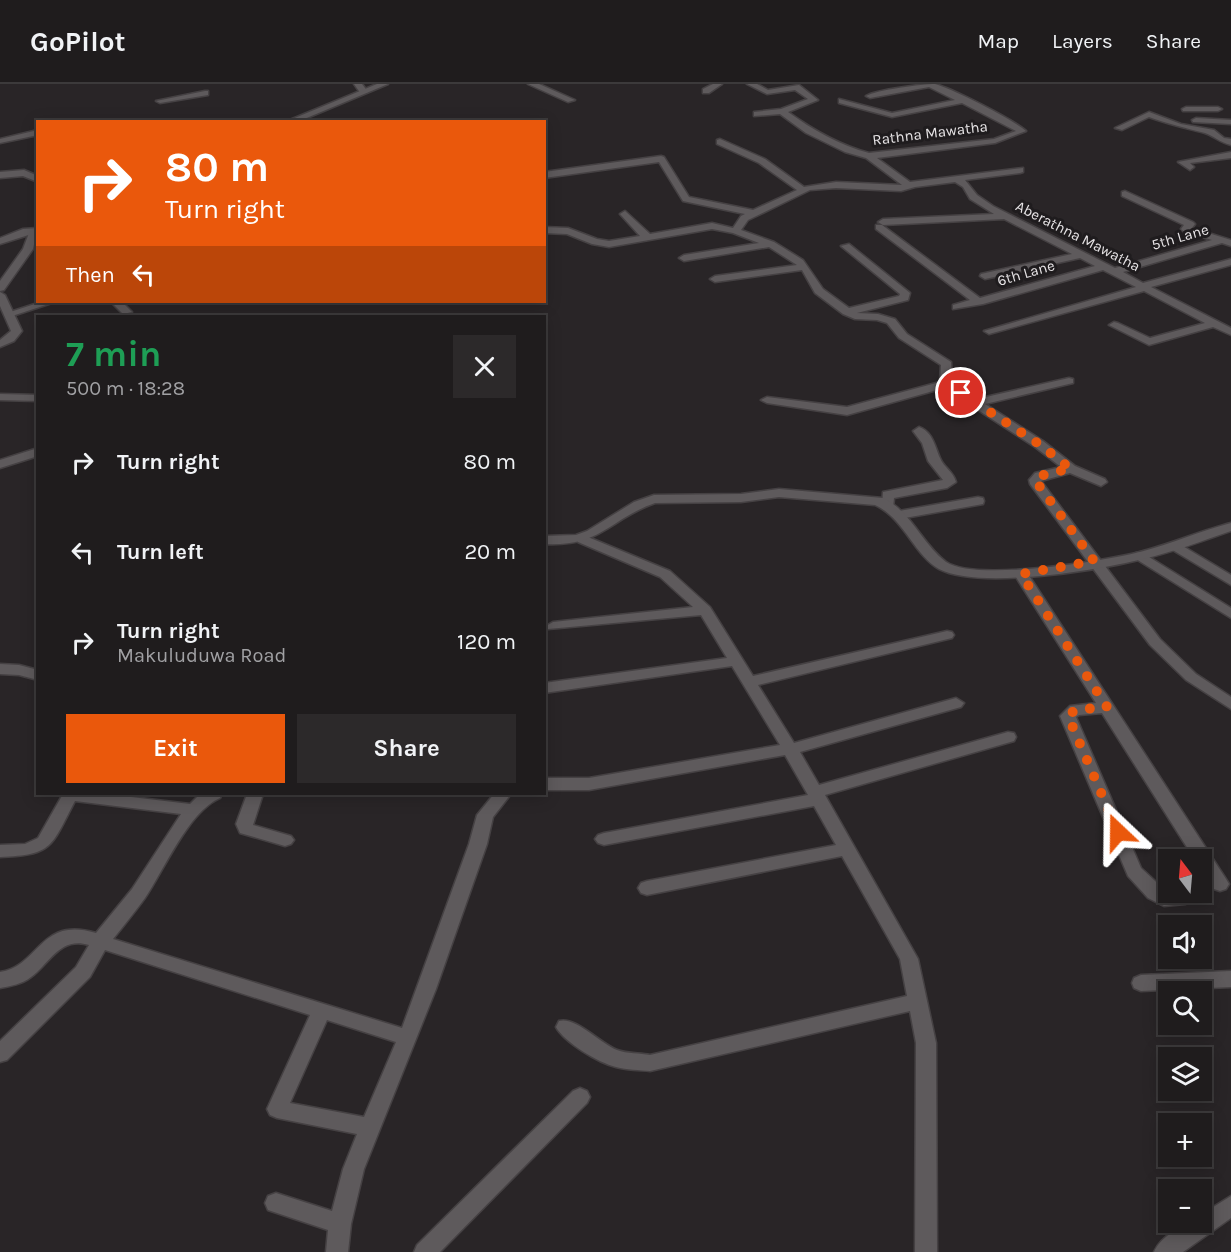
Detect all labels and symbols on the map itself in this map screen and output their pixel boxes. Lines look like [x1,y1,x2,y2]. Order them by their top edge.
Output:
street label: Rathna Mawatha [871,117,989,149]
street label: Aberathna Mawatha [1013,197,1143,275]
street label: 5th Lane [1149,220,1211,254]
street label: 6th Lane [995,256,1057,290]
pin [935,367,986,418]
position arrow [1086,800,1150,864]
north arrow [1158,849,1212,903]

